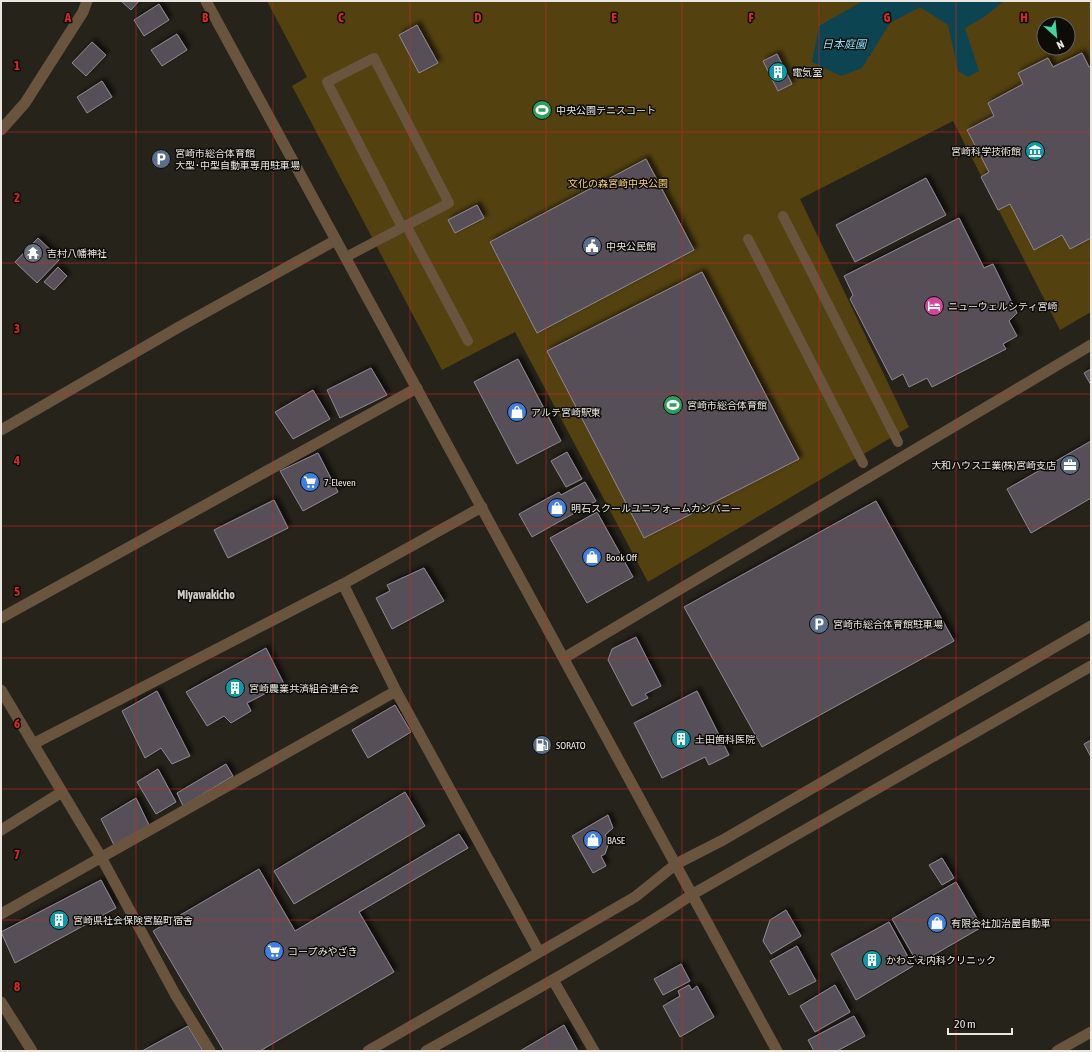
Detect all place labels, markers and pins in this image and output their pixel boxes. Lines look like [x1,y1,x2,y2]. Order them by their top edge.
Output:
building icon: 電気室 [767,61,789,83]
place label: 電気室 [792,67,822,78]
sports icon: 中央公園テニスコート [531,99,553,121]
place label: 中央公園テニスコート [556,105,656,116]
museum icon: 宮崎科学技術館 [1024,140,1046,162]
place label: 宮崎科学技術館 [951,146,1021,157]
parking icon: 宮崎市総合体育館 大型･中型自動車専用駐車場 [150,148,172,170]
place label: 宮崎市総合体育館 大型･中型自動車専用駐車場 [175,148,300,171]
public building icon: 中央公民館 [581,235,603,257]
place label: 中央公民館 [606,241,656,252]
temple icon: 吉村八幡神社 [22,242,44,264]
place label: 吉村八幡神社 [47,248,107,259]
hotel icon: ニューウェルシティ宮崎 [923,295,945,317]
place label: ニューウェルシティ宮崎 [948,301,1057,312]
sports icon: 宮崎市総合体育館 [662,394,684,416]
place label: 宮崎市総合体育館 [687,400,767,411]
shop icon: アルテ宮崎駅東 [506,401,528,423]
place label: アルテ宮崎駅東 [531,407,601,418]
office icon: 大和ハウス工業(株)宮崎支店 [1059,454,1081,476]
place label: 大和ハウス工業(株)宮崎支店 [931,460,1056,471]
supermarket icon: 7-Eleven [299,471,321,493]
place label: 7-Eleven [324,477,356,488]
shop icon: 明石スクールユニフォームカンパニー [546,497,568,519]
place label: 明石スクールユニフォームカンパニー [571,503,741,514]
shop icon: Book Off [581,546,603,568]
place label: Book Off [606,552,638,563]
parking icon: 宮崎市総合体育館駐車場 [808,613,830,635]
place label: 宮崎市総合体育館駐車場 [833,619,943,630]
building icon: 宮崎農業共済組合連合会 [224,677,246,699]
place label: 宮崎農業共済組合連合会 [249,683,359,694]
building icon: 土田歯科医院 [670,728,692,750]
fuel station icon: SORATO [531,734,553,756]
place label: 土田歯科医院 [695,734,755,745]
place label: SORATO [556,740,586,751]
shop icon: BASE [582,829,604,851]
place label: BASE [607,835,626,846]
building icon: 宮崎県社会保険宮脇町宿舎 [48,909,70,931]
shop icon: 有限会社加治屋自動車 [926,912,948,934]
place label: 宮崎県社会保険宮脇町宿舎 [73,915,193,926]
place label: 有限会社加治屋自動車 [951,918,1051,929]
supermarket icon: コープみやざき [263,940,285,962]
place label: コープみやざき [288,946,357,957]
building icon: かわごえ内科クリニック [861,949,883,971]
place label: かわごえ内科クリニック [886,955,996,966]

